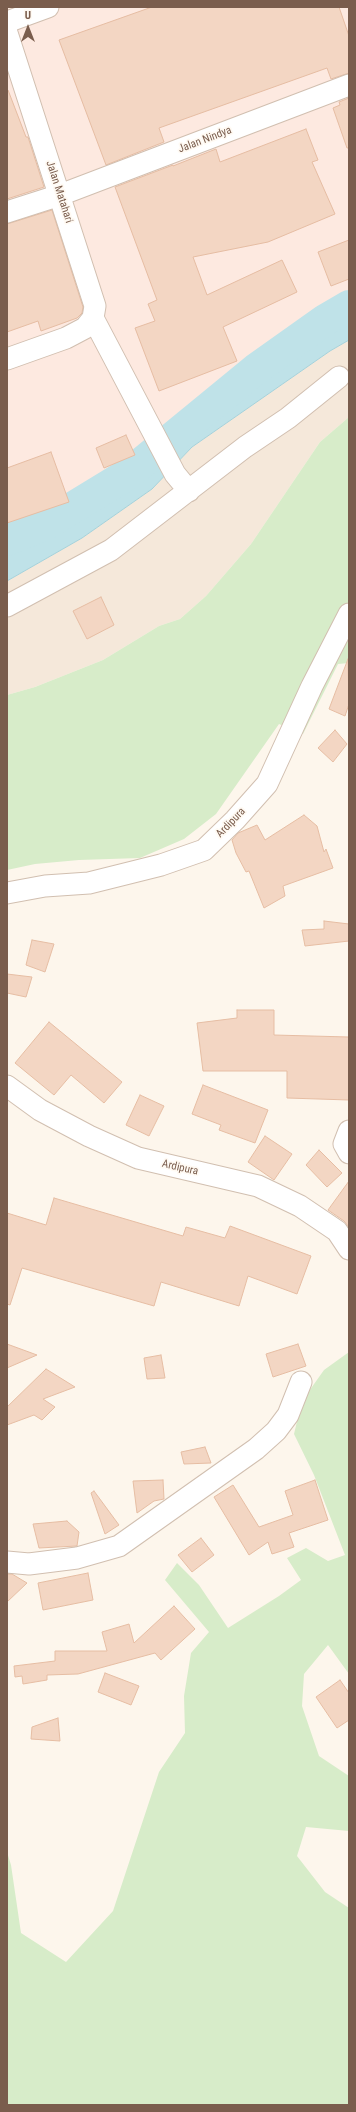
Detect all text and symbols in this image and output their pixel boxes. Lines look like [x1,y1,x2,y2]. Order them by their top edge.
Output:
north arrow [8,8,48,48]
text: U [25,9,31,22]
street label: Jalan Nindya [176,124,234,156]
street label: Jalan Matahari [43,159,75,225]
street label: Ardipura [213,805,249,841]
street label: Ardipura [161,1157,199,1179]

